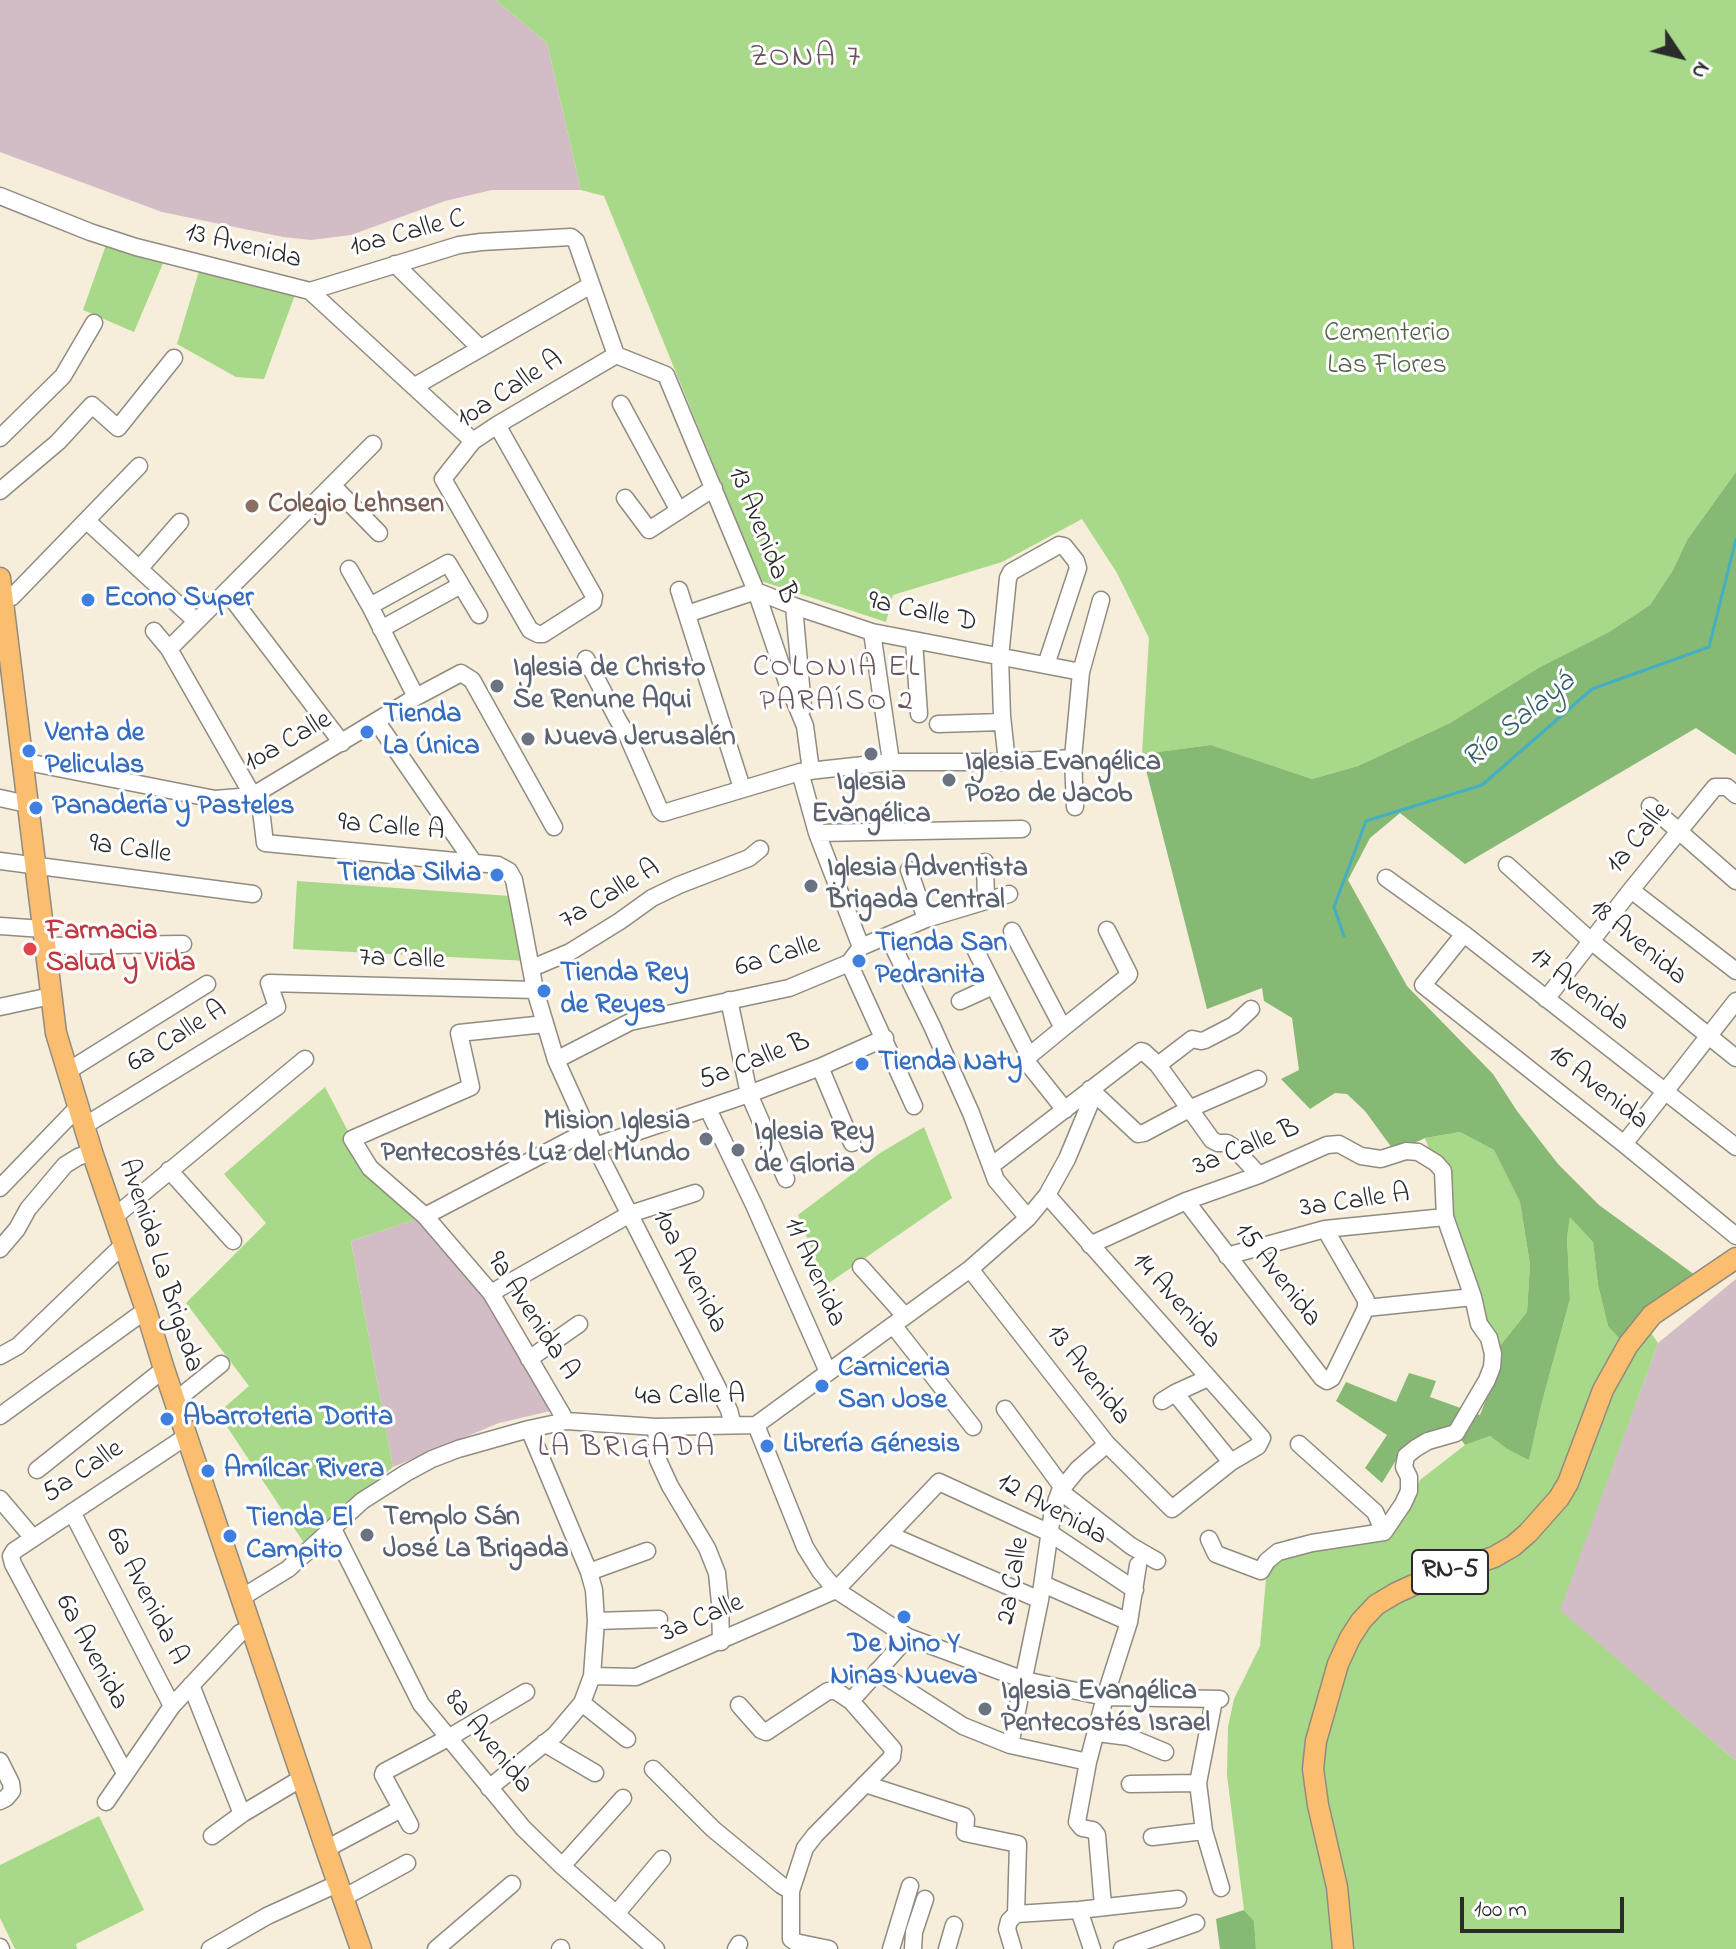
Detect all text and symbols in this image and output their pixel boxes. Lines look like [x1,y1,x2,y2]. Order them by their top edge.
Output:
north arrow [1640,16,1720,96]
district label: ZONA 7 [750,41,862,79]
text: N [1682,54,1717,85]
street label: 10a Calle C [347,204,469,266]
street label: 13 Avenida [181,217,305,279]
park label: Cementerio Las Flores [1324,318,1450,384]
street label: 10a Calle A [452,344,570,438]
street label: 13 Avenida B [718,463,804,609]
place label: Colegio Lehnsen [268,489,444,523]
marker: Colegio Lehnsen [243,497,261,515]
place label: Econo Super [104,583,254,617]
street label: 9a Calle D [864,586,980,642]
marker: Econo Super [79,591,97,609]
district label: COLONIA EL PARAÍSO 2 [753,652,921,722]
place label: Iglesia de Christo Se Renune Aqui [513,653,706,719]
water label: Río Salayá [1457,666,1583,778]
marker: Iglesia de Christo Se Renune Aqui [488,677,506,695]
place label: Tienda La Única [383,699,480,765]
street label: 10a Calle [239,705,339,781]
place label: Venta de Peliculas [45,718,144,784]
place label: Nueva Jerusalén [544,722,736,756]
marker: Tienda La Única [358,723,376,741]
marker: Nueva Jerusalén [519,730,537,748]
marker: Venta de Peliculas [20,742,38,760]
marker: Iglesia Evangélica [862,745,880,763]
place label: Iglesia Evangélica Pozo de Jacob [965,747,1161,813]
place label: Iglesia Evangélica [811,767,931,833]
marker: Iglesia Evangélica Pozo de Jacob [940,771,958,789]
place label: Panadería y Pasteles [52,791,295,825]
street label: 1a Calle [1600,796,1680,882]
marker: Panadería y Pasteles [27,799,45,817]
street label: 9a Calle A [336,808,446,850]
street label: 9a Calle [87,829,173,873]
street label: 7a Calle A [555,853,667,939]
place label: Iglesia Adventista Brigada Central [827,853,1028,919]
place label: Tienda Silvia [337,858,481,892]
marker: Tienda Silvia [488,866,506,884]
marker: Iglesia Adventista Brigada Central [802,877,820,895]
street label: 18 Avenida [1581,893,1693,995]
place label: Farmacia Salud y Vida [46,916,195,982]
place label: Tienda San Pedranita [875,928,1007,994]
street label: 6a Calle [732,929,824,987]
marker: Farmacia Salud y Vida [21,940,39,958]
street label: 17 Avenida [1521,941,1635,1041]
street label: 7a Calle [358,943,446,979]
marker: Tienda San Pedranita [850,952,868,970]
place label: Tienda Rey de Reyes [560,958,689,1024]
marker: Tienda Rey de Reyes [535,982,553,1000]
street label: 6a Calle A [122,994,234,1082]
street label: 5a Calle B [695,1026,815,1100]
street label: 16 Avenida [1540,1039,1654,1139]
place label: Tienda Naty [878,1047,1022,1081]
marker: Tienda Naty [853,1055,871,1073]
place label: Mision Iglesia Pentecostés Luz del Mundo [381,1106,690,1172]
street label: 3a Calle B [1189,1112,1305,1186]
place label: Iglesia Rey de Gloria [754,1117,874,1183]
marker: Mision Iglesia Pentecostés Luz del Mundo [697,1130,715,1148]
marker: Iglesia Rey de Gloria [729,1141,747,1159]
street label: Avenida La Brigada [109,1155,209,1377]
street label: 3a Calle A [1298,1179,1412,1227]
street label: 10a Avenida [643,1205,733,1339]
street label: 11 Avenida [774,1213,852,1333]
street label: 15 Avenida [1225,1217,1327,1335]
street label: 9a Avenida A [477,1247,585,1387]
street label: 14 Avenida [1123,1247,1227,1357]
street label: 13 Avenida [1037,1319,1137,1433]
place label: Carniceria San Jose [838,1353,950,1419]
marker: Carniceria San Jose [813,1377,831,1395]
street label: 4a Calle A [635,1380,745,1416]
place label: Abarroteria Dorita [183,1402,393,1436]
marker: Abarroteria Dorita [158,1410,176,1428]
place label: Librería Génesis [783,1429,960,1463]
district label: LA BRIGADA [538,1432,716,1468]
street label: 5a Calle [37,1434,131,1512]
marker: Librería Génesis [758,1437,776,1455]
place label: Amílcar Rivera [224,1454,384,1488]
marker: Amílcar Rivera [199,1462,217,1480]
street label: 12 Avenida [990,1467,1112,1555]
place label: Templo Sán José La Brigada [383,1502,569,1568]
place label: Tienda El Campito [246,1503,353,1569]
street label: 6a Avenida A [96,1523,194,1671]
marker: Templo Sán José La Brigada [358,1526,376,1544]
marker: Tienda El Campito [221,1527,239,1545]
street label: 2a Calle [991,1535,1039,1627]
road number: RN-5 [1412,1550,1488,1594]
street label: 3a Calle [657,1588,749,1652]
street label: 6a Avenida [46,1590,134,1716]
marker: De Nino Y Ninas Nueva [895,1608,913,1626]
place label: De Nino Y Ninas Nueva [830,1629,978,1695]
place label: Iglesia Evangélica Pentecostés Israel [1001,1676,1210,1742]
street label: 8a Avenida [435,1684,539,1802]
marker: Iglesia Evangélica Pentecostés Israel [976,1700,994,1718]
scale bar [1464,1881,1628,1931]
text: 100 m [1474,1893,1527,1928]

